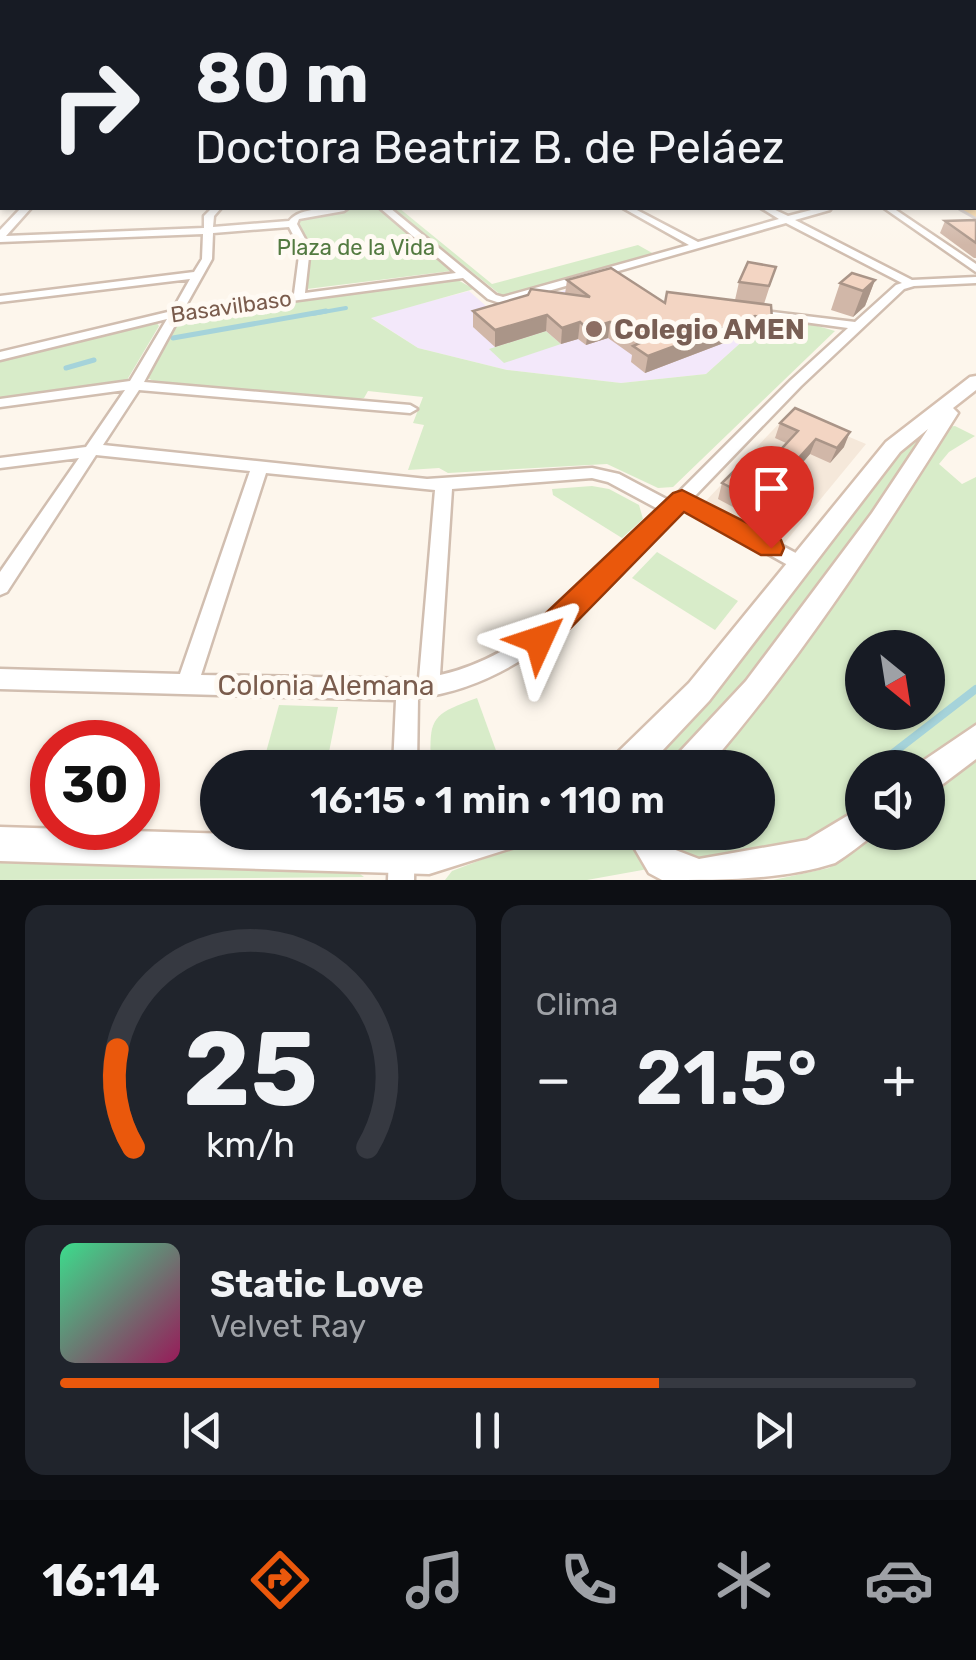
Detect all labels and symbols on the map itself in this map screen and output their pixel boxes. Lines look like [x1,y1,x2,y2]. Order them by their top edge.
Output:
park label: Plaza de la Vida [277,234,435,261]
street label: Basavilbaso [169,285,293,328]
place label: Colegio AMEN [614,313,805,346]
marker: Colegio AMEN [583,318,605,340]
pin [729,446,814,549]
position arrow [487,588,591,692]
north arrow [845,630,945,730]
street label: Colonia Alemana [218,669,434,702]
speed limit sign: 30 [30,720,160,850]

